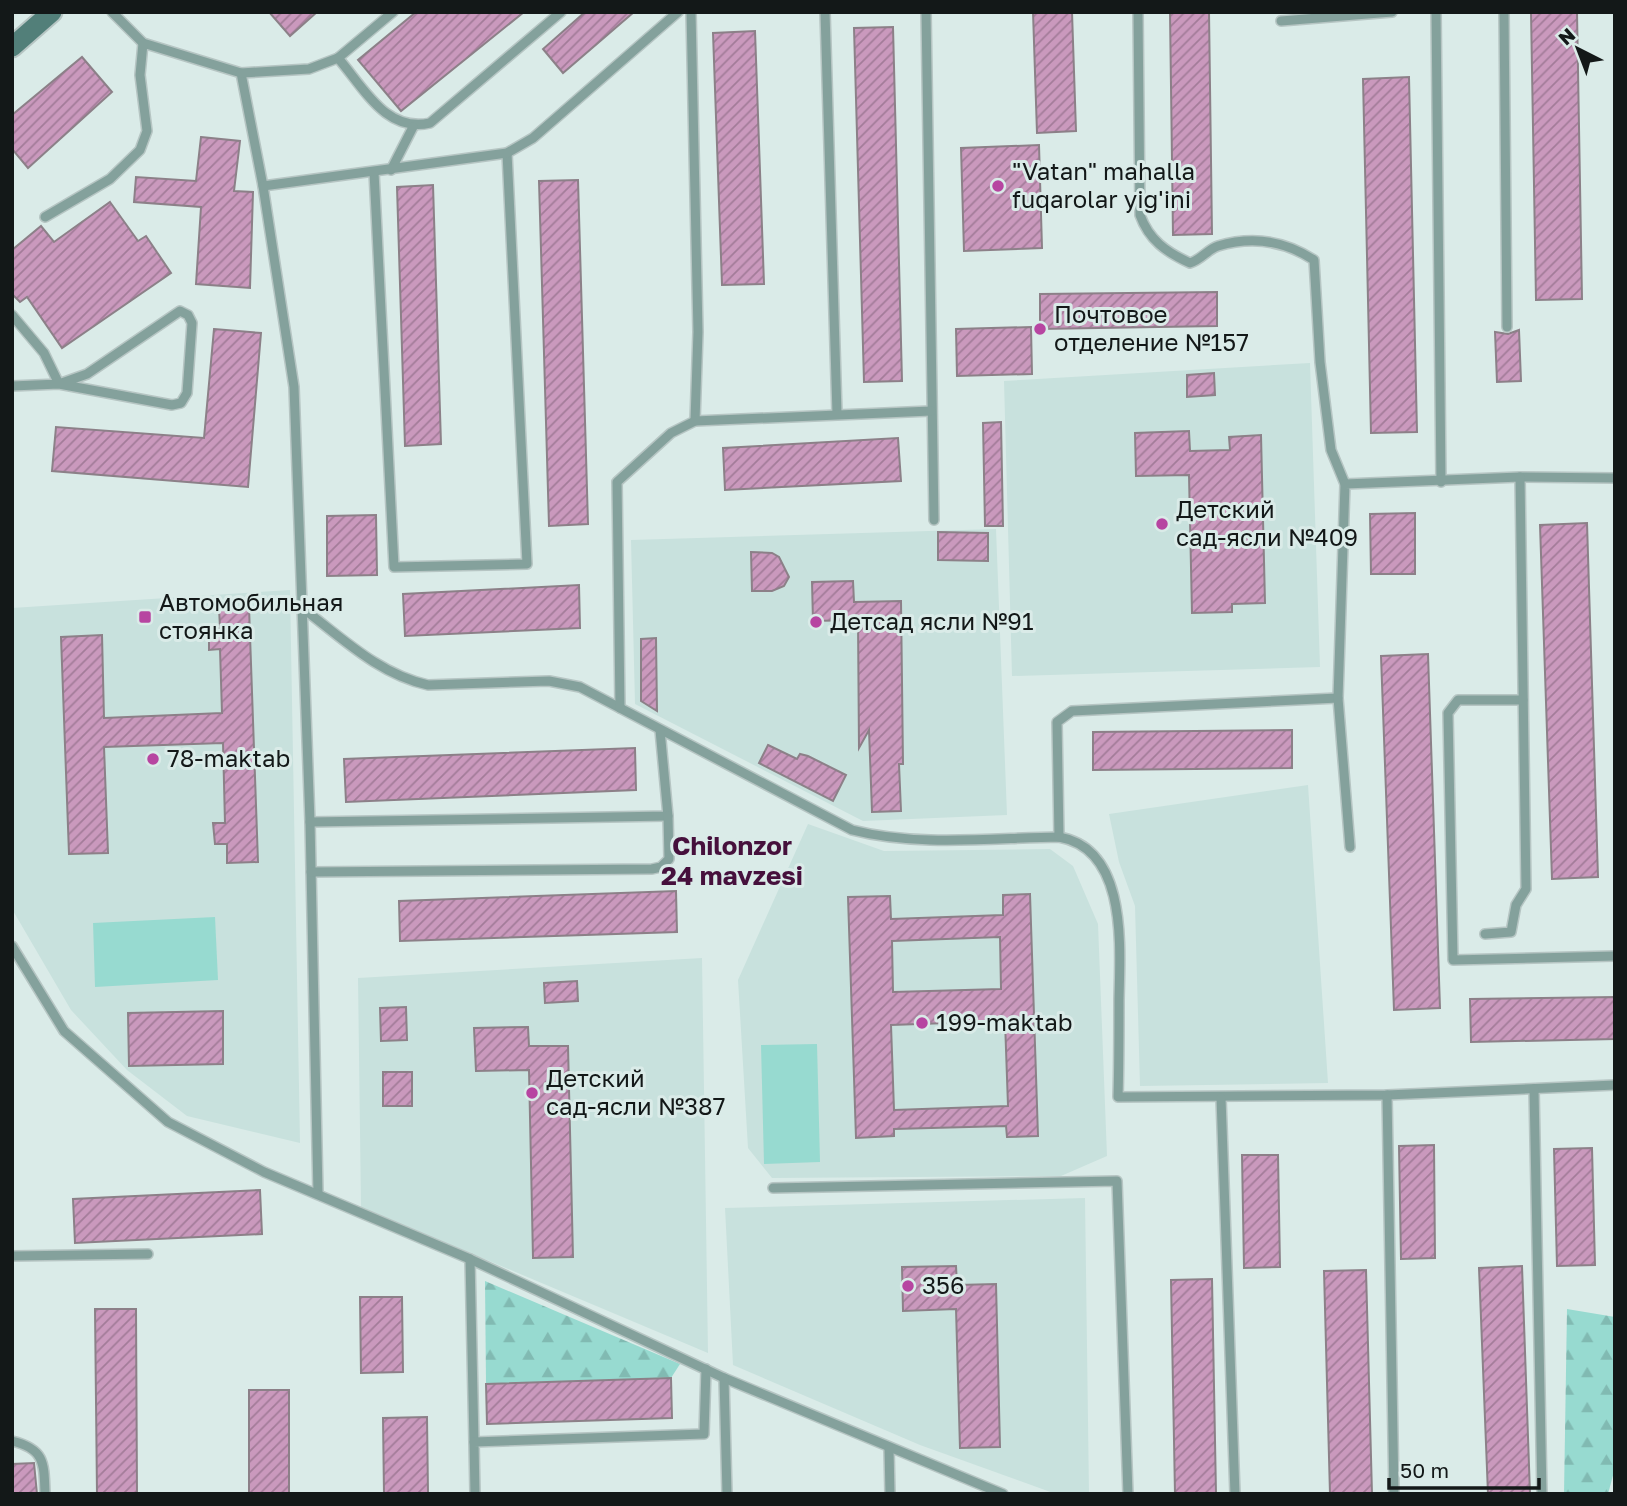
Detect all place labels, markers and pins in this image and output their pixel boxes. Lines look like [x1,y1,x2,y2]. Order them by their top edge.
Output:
place label: "Vatan" mahalla fuqarolar yig'ini [1012,156,1195,213]
marker: "Vatan" mahalla fuqarolar yig'ini [990,178,1006,194]
place label: Почтовое отделение №157 [1054,299,1249,356]
marker: Почтовое отделение №157 [1032,321,1048,337]
place label: Детский сад-ясли №409 [1176,494,1358,551]
marker: Детский сад-ясли №409 [1154,516,1170,532]
place label: Автомобильная стоянка [159,587,343,644]
place label: Детсад ясли №91 [830,606,1034,635]
marker: Автомобильная стоянка [137,609,153,625]
marker: Детсад ясли №91 [808,614,824,630]
place label: 78-maktab [167,743,290,772]
marker: 78-maktab [145,751,161,767]
place label: 199-maktab [936,1007,1073,1036]
marker: 199-maktab [914,1015,930,1031]
place label: Детский сад-ясли №387 [546,1063,725,1120]
marker: Детский сад-ясли №387 [524,1085,540,1101]
place label: 356 [922,1270,964,1299]
marker: 356 [900,1278,916,1294]

